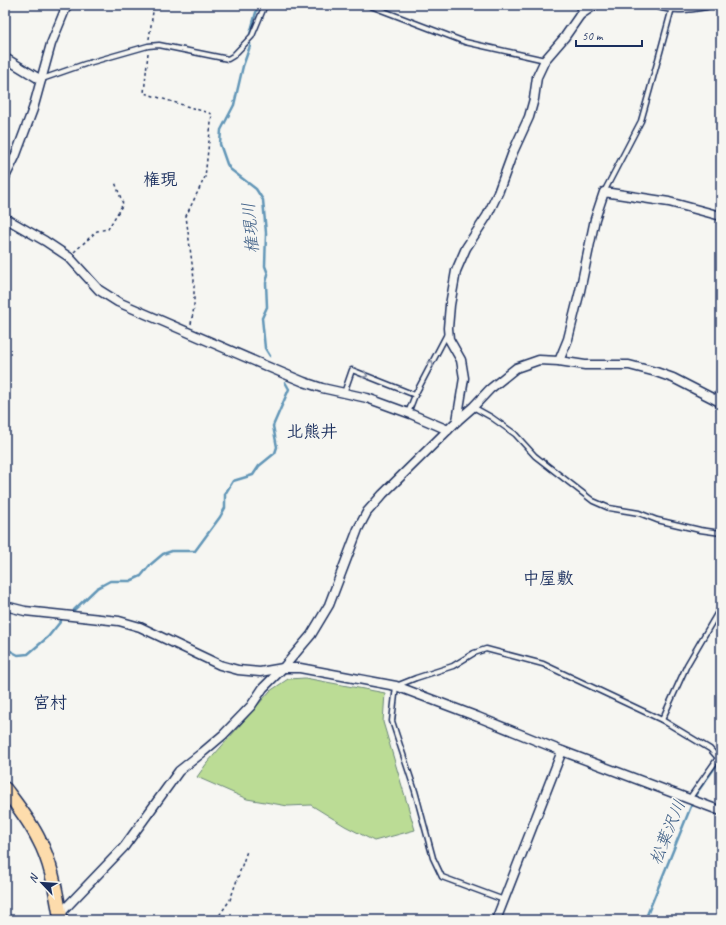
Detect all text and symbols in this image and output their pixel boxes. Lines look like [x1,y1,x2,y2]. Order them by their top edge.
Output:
scale bar [576,22,642,48]
text: 50 m [582,28,604,44]
district label: 権現 [143,169,178,190]
water label: 権現川 [238,202,263,254]
one-way arrow [426,360,434,368]
one-way arrow [362,371,369,379]
district label: 北熊井 [287,421,338,442]
district label: 中屋敷 [523,568,574,589]
district label: 宮村 [33,692,67,713]
water label: 松葉沢川 [645,797,690,868]
north arrow [22,863,62,903]
text: N [25,871,42,885]

